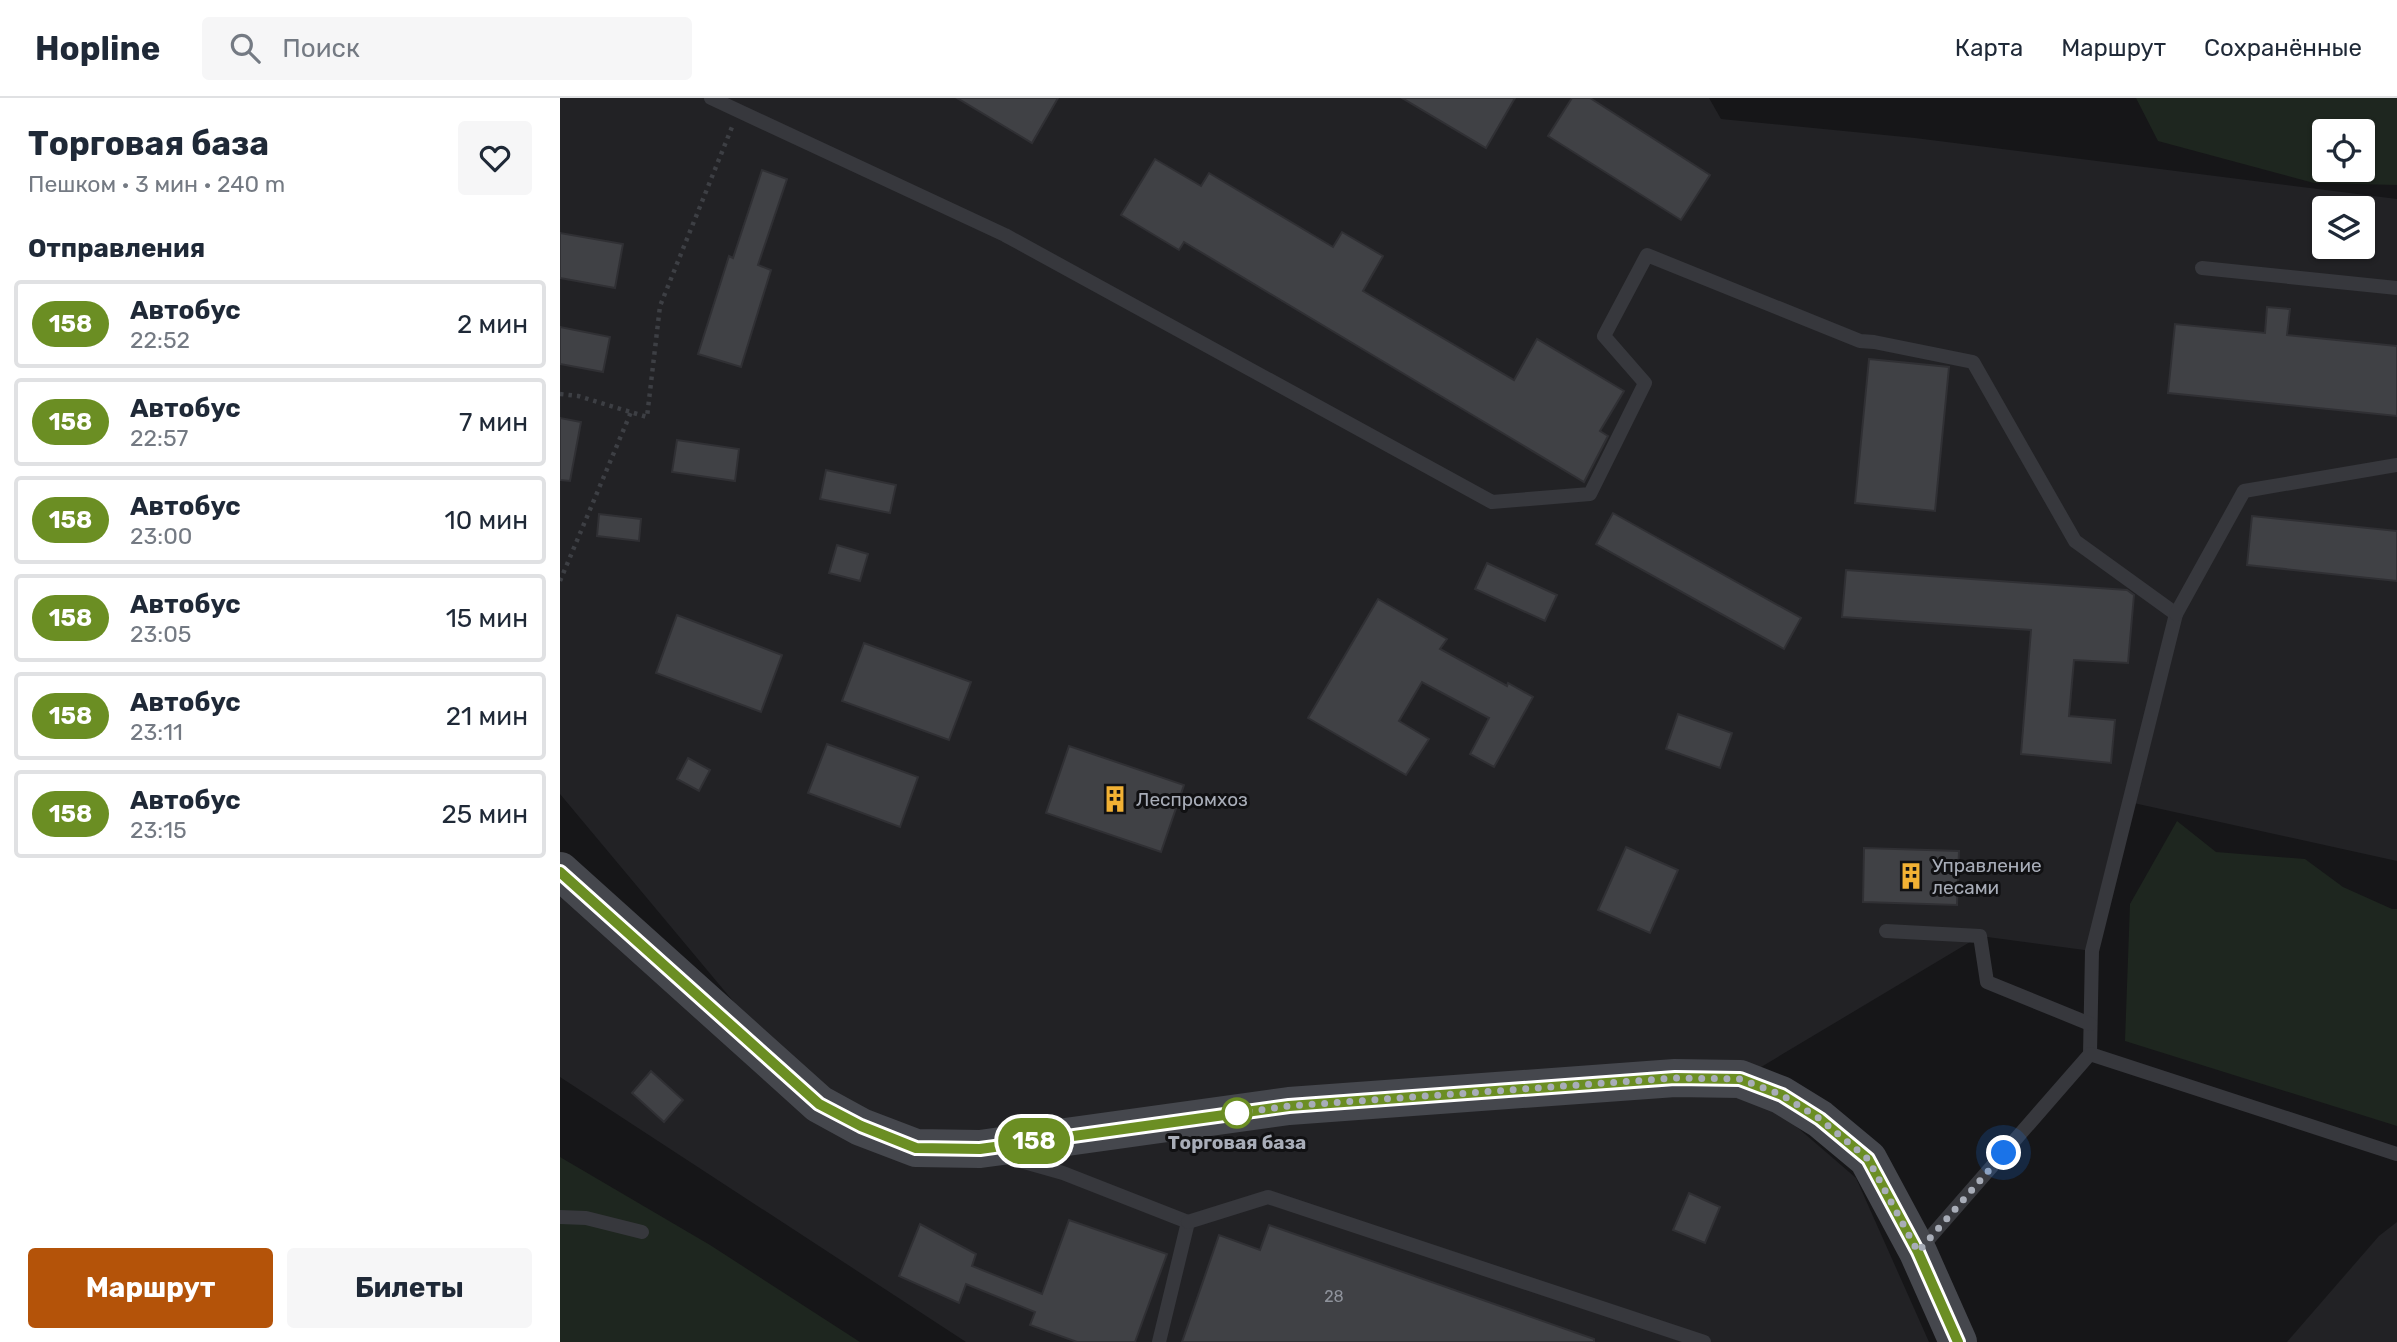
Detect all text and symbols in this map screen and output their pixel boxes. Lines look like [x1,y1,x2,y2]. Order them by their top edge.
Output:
search box [202,17,692,80]
text: Hopline [35,29,160,68]
icon: search [226,29,264,67]
text: Поиск [282,33,360,64]
text: Карта [1955,34,2023,62]
text: Маршрут [2061,34,2166,62]
text: Сохранённые [2204,34,2362,62]
map controls [2312,119,2375,259]
button: locate [2312,119,2375,182]
button: heart [458,121,532,195]
text: Торговая база [28,124,269,163]
text: Пешком · 3 мин · 240 m [28,170,285,198]
button: layers [2312,196,2375,259]
text: Отправления [28,233,205,264]
text: Автобус [130,295,241,326]
text: 2 мин [457,309,528,340]
text: 158 [49,310,92,338]
text: 22:52 [130,326,190,354]
text: Автобус [130,393,241,424]
text: 7 мин [459,407,528,438]
text: 158 [49,408,92,436]
text: 22:57 [130,424,188,452]
text: Автобус [130,491,241,522]
text: 10 мин [445,505,528,536]
text: 158 [49,506,92,534]
text: 23:00 [130,522,192,550]
text: Автобус [130,589,241,620]
text: 15 мин [446,603,528,634]
text: 158 [49,604,92,632]
text: 23:05 [130,620,191,648]
text: Автобус [130,687,241,718]
text: 21 мин [446,701,528,732]
text: 158 [49,702,92,730]
text: 23:11 [130,718,183,746]
building icon: Леспромхоз [1100,784,1130,814]
text: Автобус [130,785,241,816]
place label: Леспромхоз [1136,788,1248,811]
text: 25 мин [442,799,528,830]
text: 158 [49,800,92,828]
text: 23:15 [130,816,187,844]
place label: Управление лесами [1932,854,2042,899]
building icon: Управление лесами [1896,861,1926,891]
marker: Торговая база [1222,1098,1252,1128]
line badge: 158 [994,1118,1074,1164]
text: 158 [1012,1127,1056,1155]
place label: Торговая база [1168,1131,1306,1154]
your location [1986,1135,2021,1170]
button: Маршрут [28,1248,273,1328]
button: Билеты [287,1248,532,1328]
house number: 28 [1324,1287,1344,1306]

